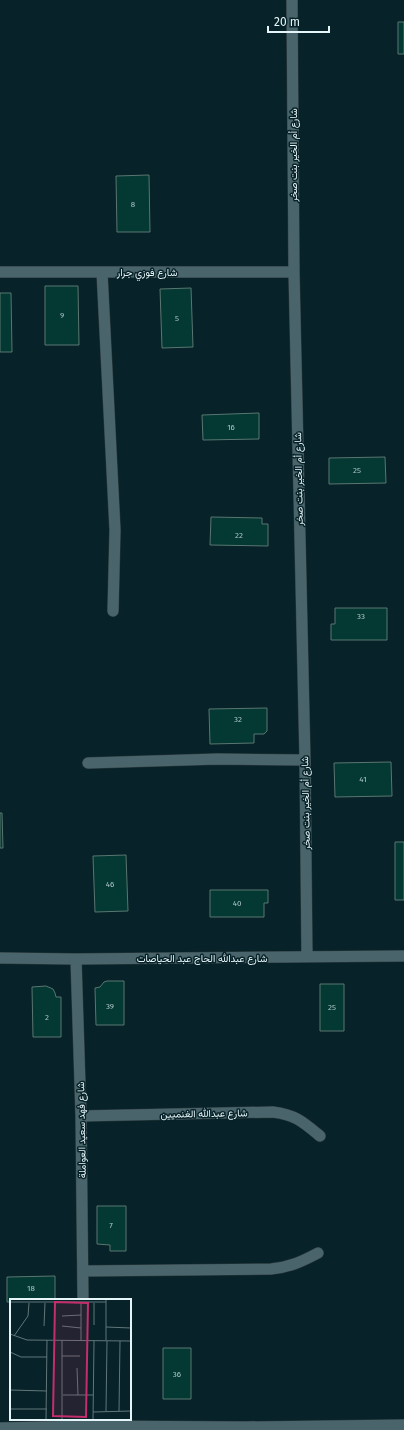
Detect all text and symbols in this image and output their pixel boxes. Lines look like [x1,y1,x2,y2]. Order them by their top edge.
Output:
scale bar [268,8,329,34]
text: 20 m [274,15,300,29]
street label: شارع أم الخير بنت صخر [288,108,300,203]
house number: 8 [131,200,136,209]
street label: شارع فوزي جرار [116,267,177,281]
house number: 9 [60,311,64,320]
house number: 5 [175,314,179,323]
house number: 16 [227,423,235,432]
street label: شارع أم الخير بنت صخر [292,432,306,527]
house number: 25 [353,466,361,475]
house number: 22 [235,531,243,540]
house number: 33 [357,612,365,621]
house number: 32 [234,715,242,724]
street label: شارع أم الخير بنت صخر [299,756,313,851]
house number: 41 [359,775,367,784]
house number: 46 [106,880,114,889]
house number: 40 [233,899,242,908]
street label: شارع عبدالله الحاج عبد الحياصات [137,953,267,965]
house number: 39 [106,1002,114,1011]
house number: 25 [328,1003,336,1012]
house number: 2 [45,1013,49,1022]
street label: شارع فهد سعيد العواملة [75,1081,89,1179]
street label: شارع عبدالله الغنميين [160,1107,248,1121]
house number: 7 [109,1221,113,1230]
house number: 18 [27,1284,36,1293]
inset map [10,1299,131,1420]
house number: 36 [173,1370,181,1379]

